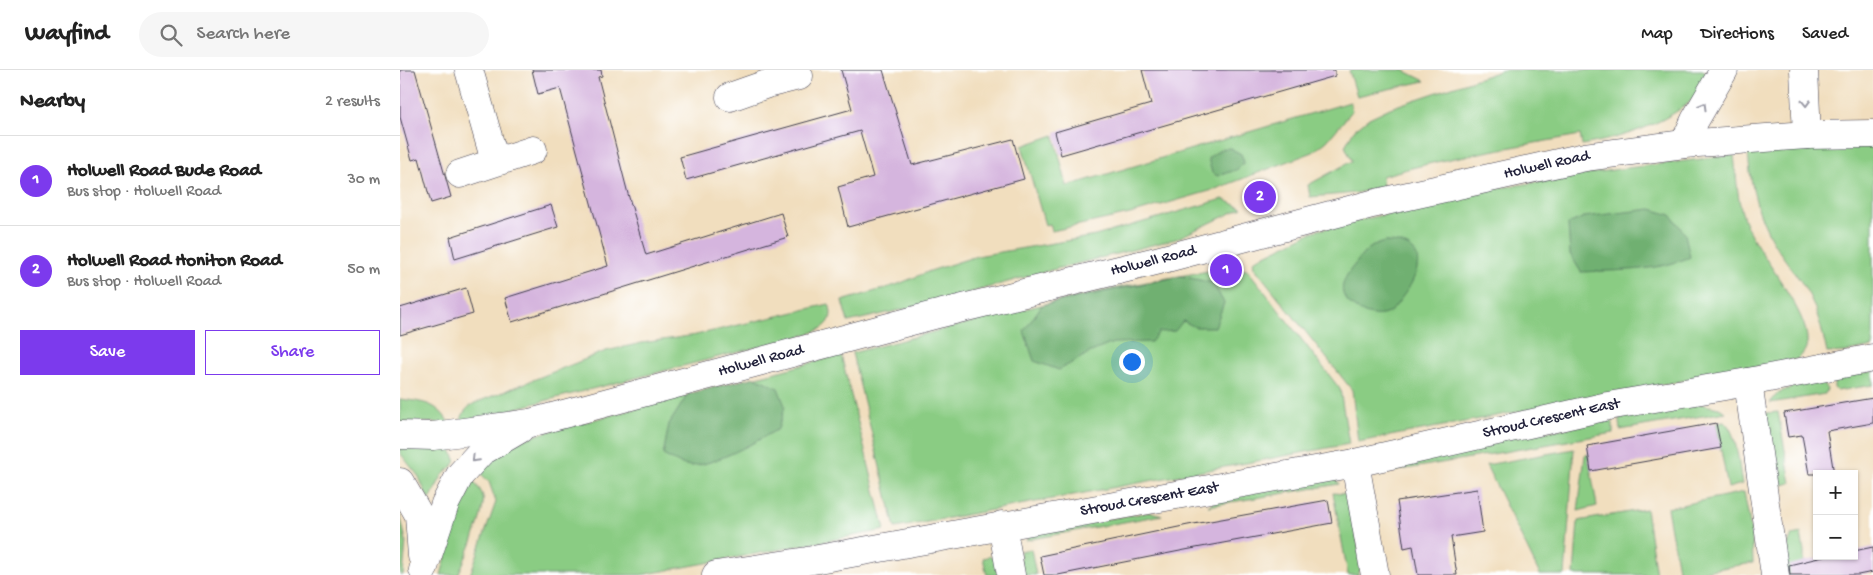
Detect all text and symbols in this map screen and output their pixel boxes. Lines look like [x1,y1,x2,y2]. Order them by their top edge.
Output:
search box [139,12,489,57]
text: Wayfind [25,20,109,49]
icon: search [157,21,185,49]
text: Search here [197,23,290,46]
text: Map [1641,24,1673,45]
text: Directions [1701,24,1774,45]
text: Saved [1802,24,1848,45]
text: Nearby [20,90,85,115]
text: 2 results [325,93,380,112]
one-way arrow [1801,99,1812,107]
one-way arrow [1696,102,1706,111]
street label: Holwell Road [1502,146,1593,184]
text: Holwell Road Bude Road [67,160,261,183]
text: 1 [33,171,39,190]
text: 30 m [347,171,380,190]
pin: 2 [1244,178,1276,216]
text: Bus stop · Holwell Road [67,183,221,202]
street label: Holwell Road [1109,241,1200,281]
text: Holwell Road Honiton Road [67,250,282,273]
pin: 1 [1210,251,1242,289]
text: 2 [32,261,40,280]
text: 50 m [347,261,380,280]
text: Bus stop · Holwell Road [67,273,221,292]
button: Save [20,330,195,375]
button: Share [205,330,380,375]
street label: Holwell Road [716,340,807,382]
your location [1119,349,1145,375]
street label: Stroud Crescent East [1481,394,1623,443]
one-way arrow [472,453,481,462]
map controls [1813,470,1858,560]
button: + [1813,470,1858,515]
street label: Stroud Crescent East [1079,478,1222,521]
button: − [1813,515,1858,560]

